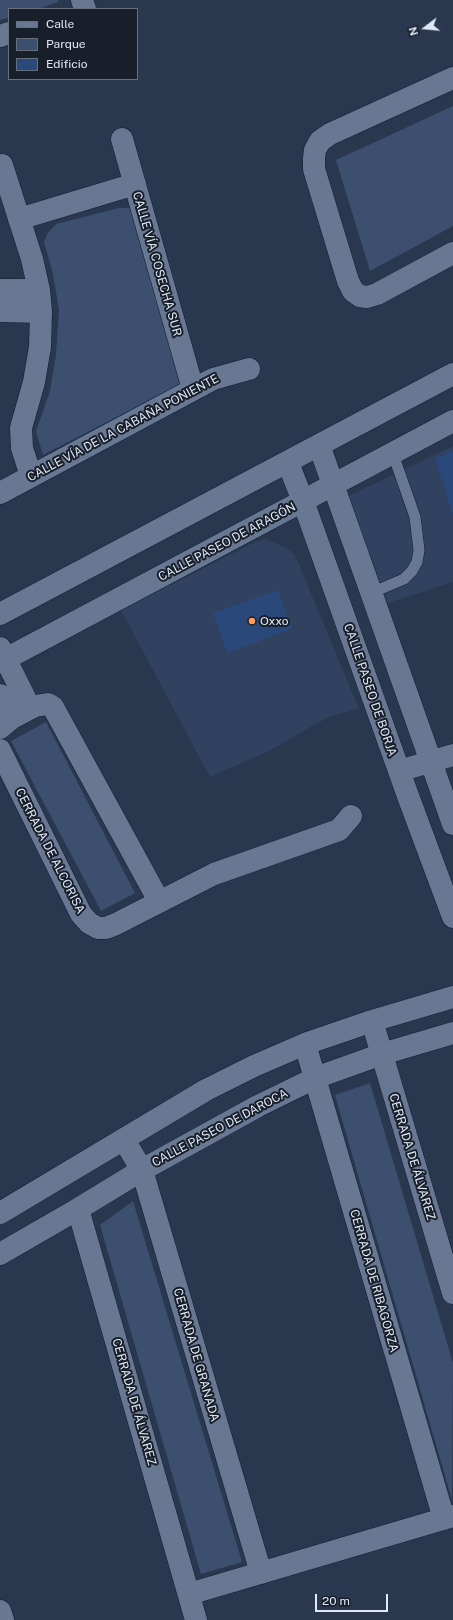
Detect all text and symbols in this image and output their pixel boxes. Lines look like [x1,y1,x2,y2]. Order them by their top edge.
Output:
legend [8,8,138,80]
north arrow [405,8,445,48]
text: Calle [46,17,74,31]
text: N [407,26,420,37]
text: Parque [46,37,86,51]
text: Edificio [46,57,88,71]
street label: CALLE VÍA COSECHA SUR [129,190,185,338]
street label: CALLE VÍA DE LA CABAÑA PONIENTE [25,371,221,485]
street label: CALLE PASEO DE ARAGÓN [156,500,298,584]
place label: Oxxo [260,614,289,628]
marker: Oxxo [247,616,257,626]
street label: CALLE PASEO DE BORJA [340,622,400,758]
street label: CERRADA DE ALCORISA [12,786,88,916]
street label: CALLE PASEO DE DAROCA [150,1086,290,1170]
street label: CERRADA DE ÁLVAREZ [386,1092,438,1222]
street label: CERRADA DE RIBAGORZA [347,1208,401,1354]
street label: CERRADA DE GRANADA [170,1287,222,1423]
street label: CERRADA DE ÁLVAREZ [109,1337,159,1467]
scale bar [317,1586,390,1612]
text: 20 m [322,1594,350,1608]

